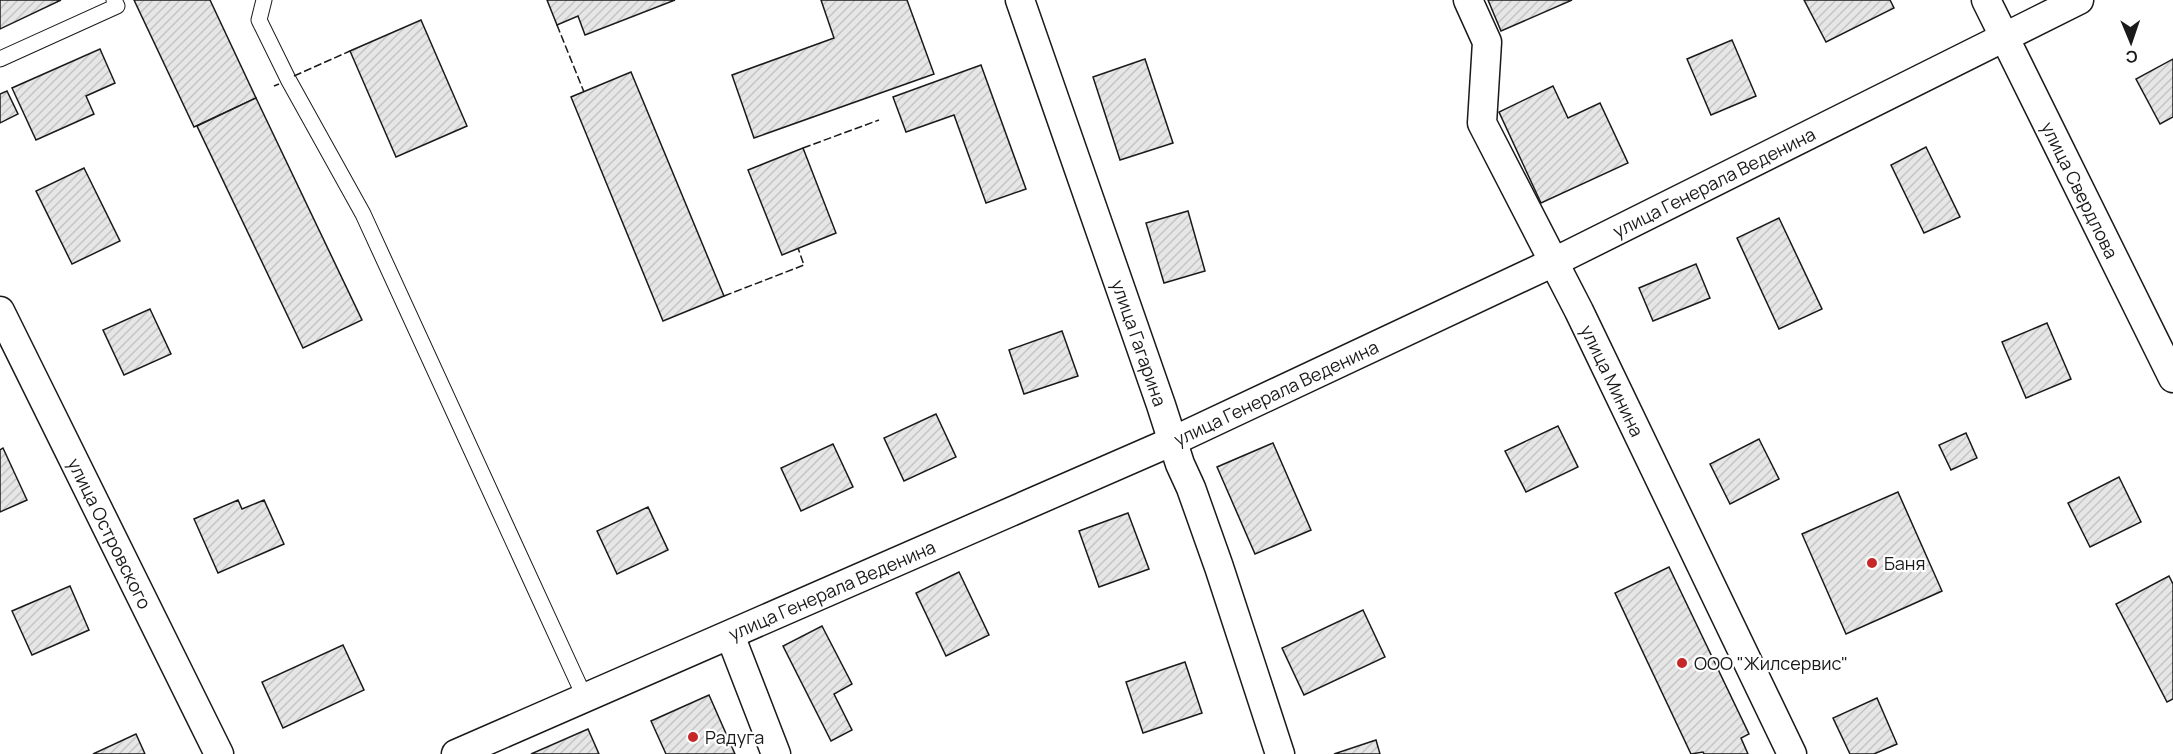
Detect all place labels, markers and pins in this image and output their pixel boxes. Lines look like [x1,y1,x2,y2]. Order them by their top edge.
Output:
place label: Баня [1884,551,1925,575]
marker: Баня [1865,556,1879,570]
place label: ООО "Жилсервис" [1694,651,1848,675]
marker: ООО "Жилсервис" [1675,656,1689,670]
place label: Радуга [705,725,764,749]
marker: Радуга [686,730,700,744]

